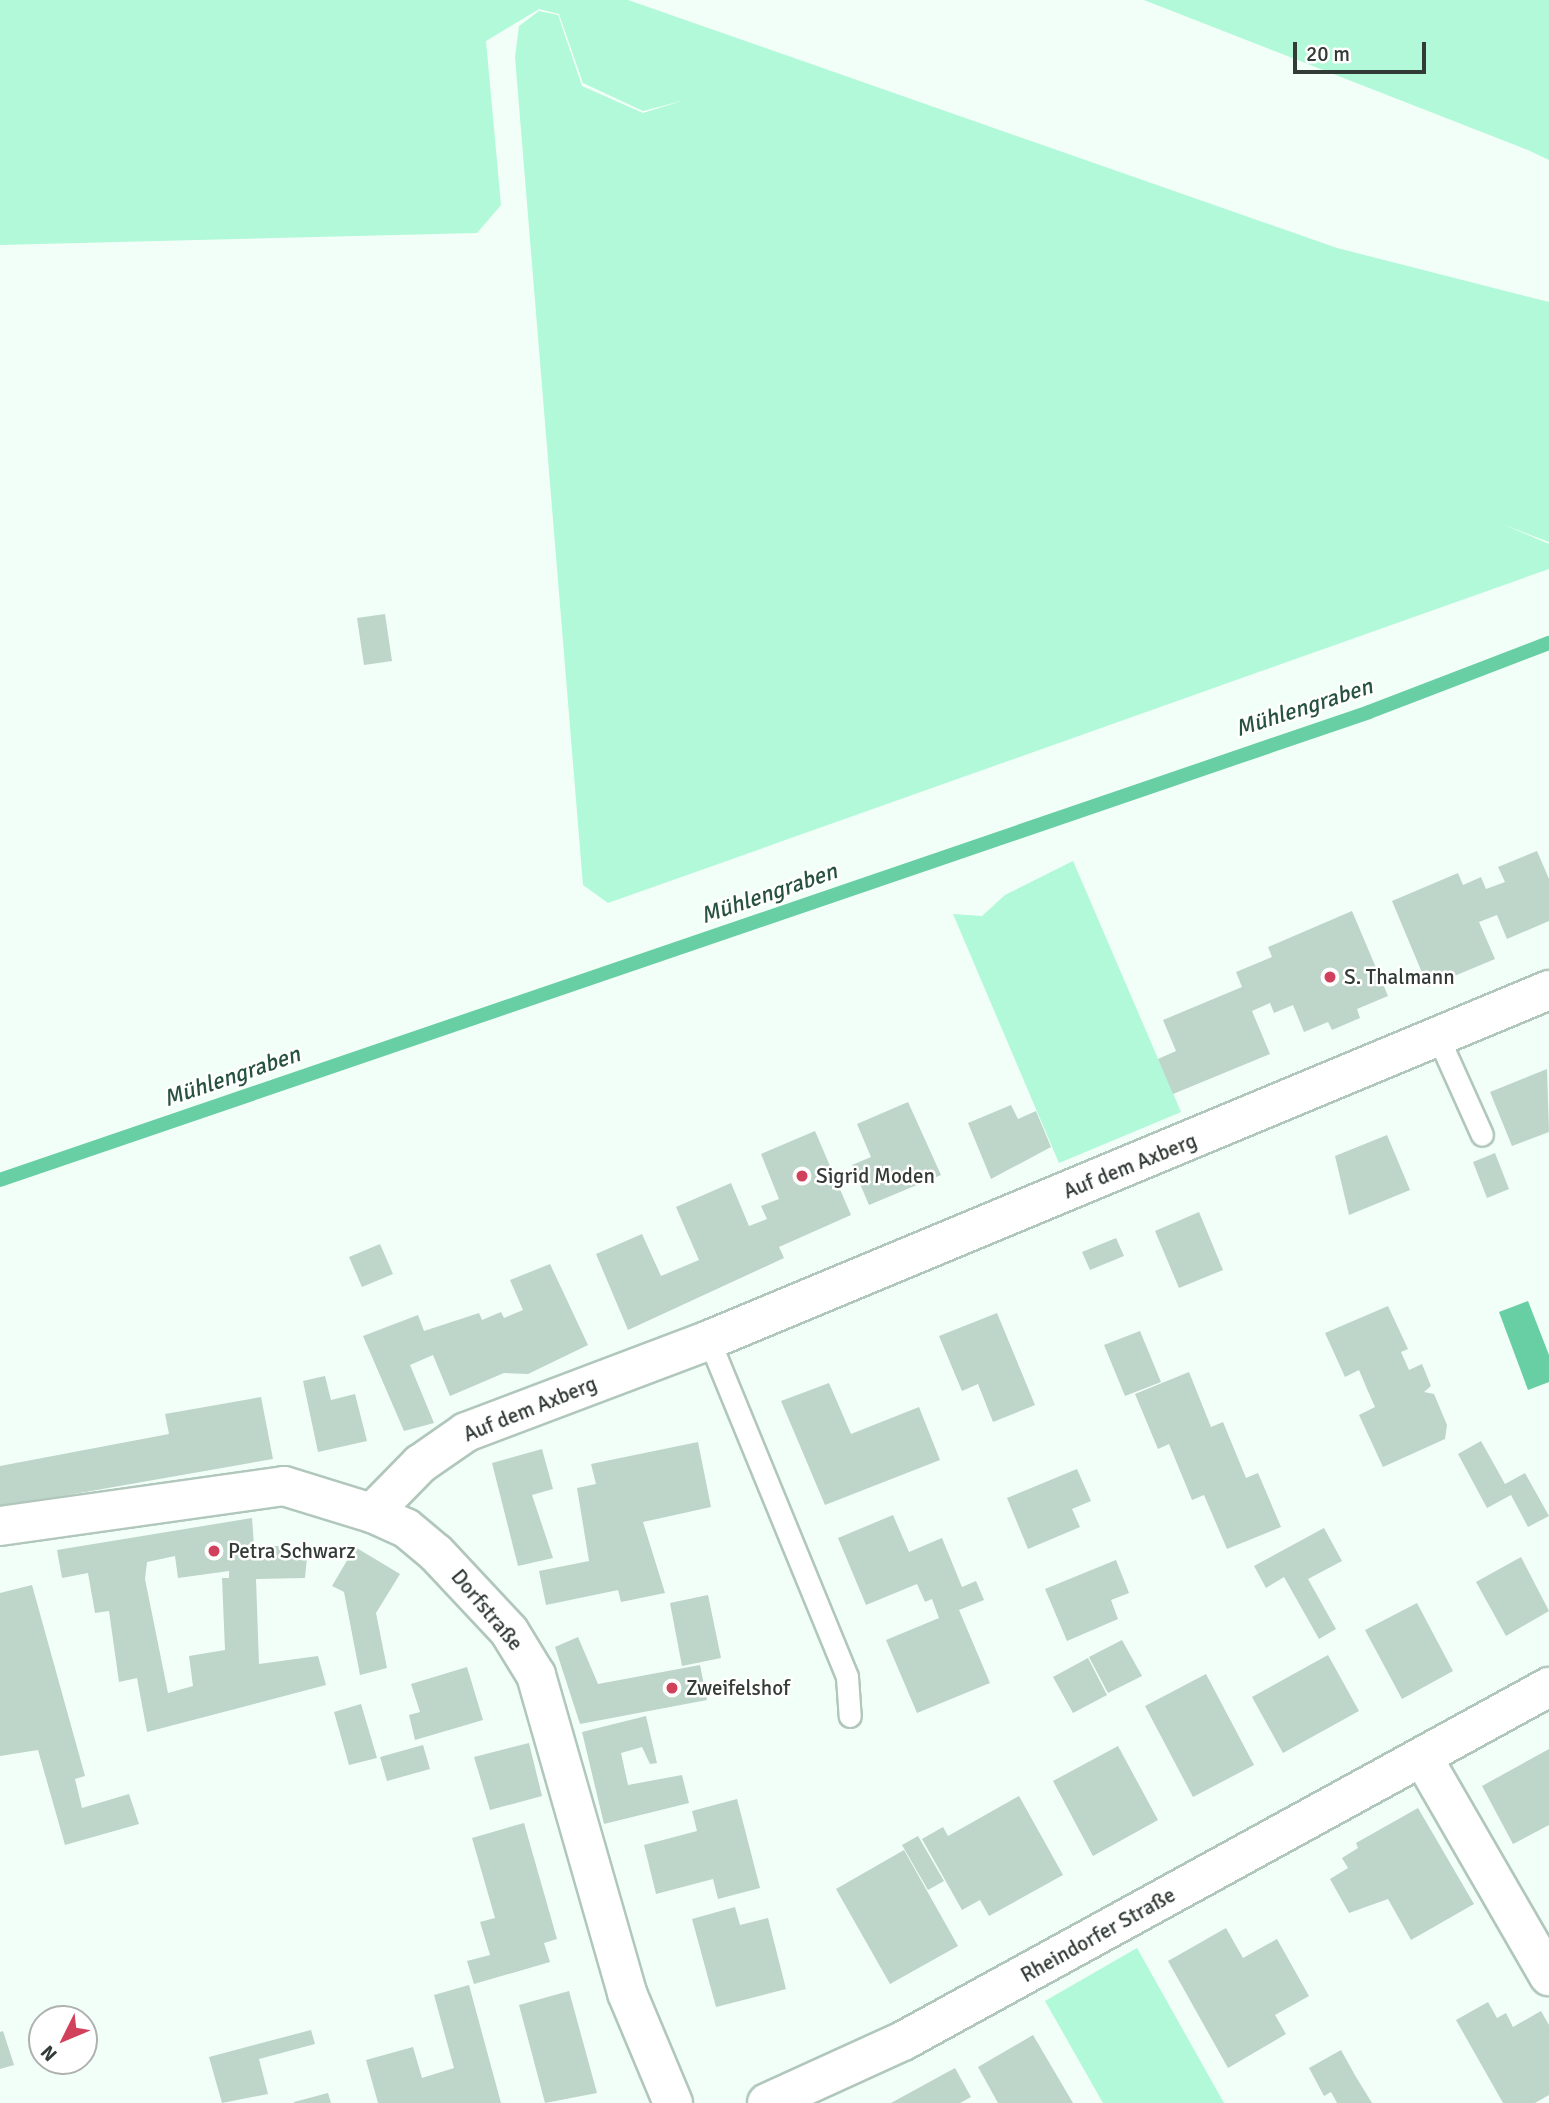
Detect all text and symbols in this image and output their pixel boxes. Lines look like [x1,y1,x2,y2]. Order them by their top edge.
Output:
scale bar [1297,28,1430,72]
text: 20 m [1306,41,1350,67]
water label: Mühlengraben [1232,673,1376,743]
water label: Mühlengraben [697,858,841,930]
place label: S. Thalmann [1344,964,1455,990]
marker: S. Thalmann [1322,969,1338,985]
water label: Mühlengraben [160,1041,304,1113]
street label: Auf dem Axberg [1060,1128,1200,1204]
place label: Sigrid Moden [816,1163,935,1189]
marker: Sigrid Moden [794,1168,810,1184]
street label: Auf dem Axberg [460,1371,600,1447]
place label: Petra Schwarz [228,1538,356,1564]
marker: Petra Schwarz [206,1543,222,1559]
street label: Dorfstraße [446,1564,528,1656]
place label: Zweifelshof [686,1675,790,1701]
marker: Zweifelshof [664,1680,680,1696]
street label: Rheindorfer Straße [1016,1882,1180,1988]
north arrow [28,2005,98,2075]
text: N [36,2040,62,2066]

